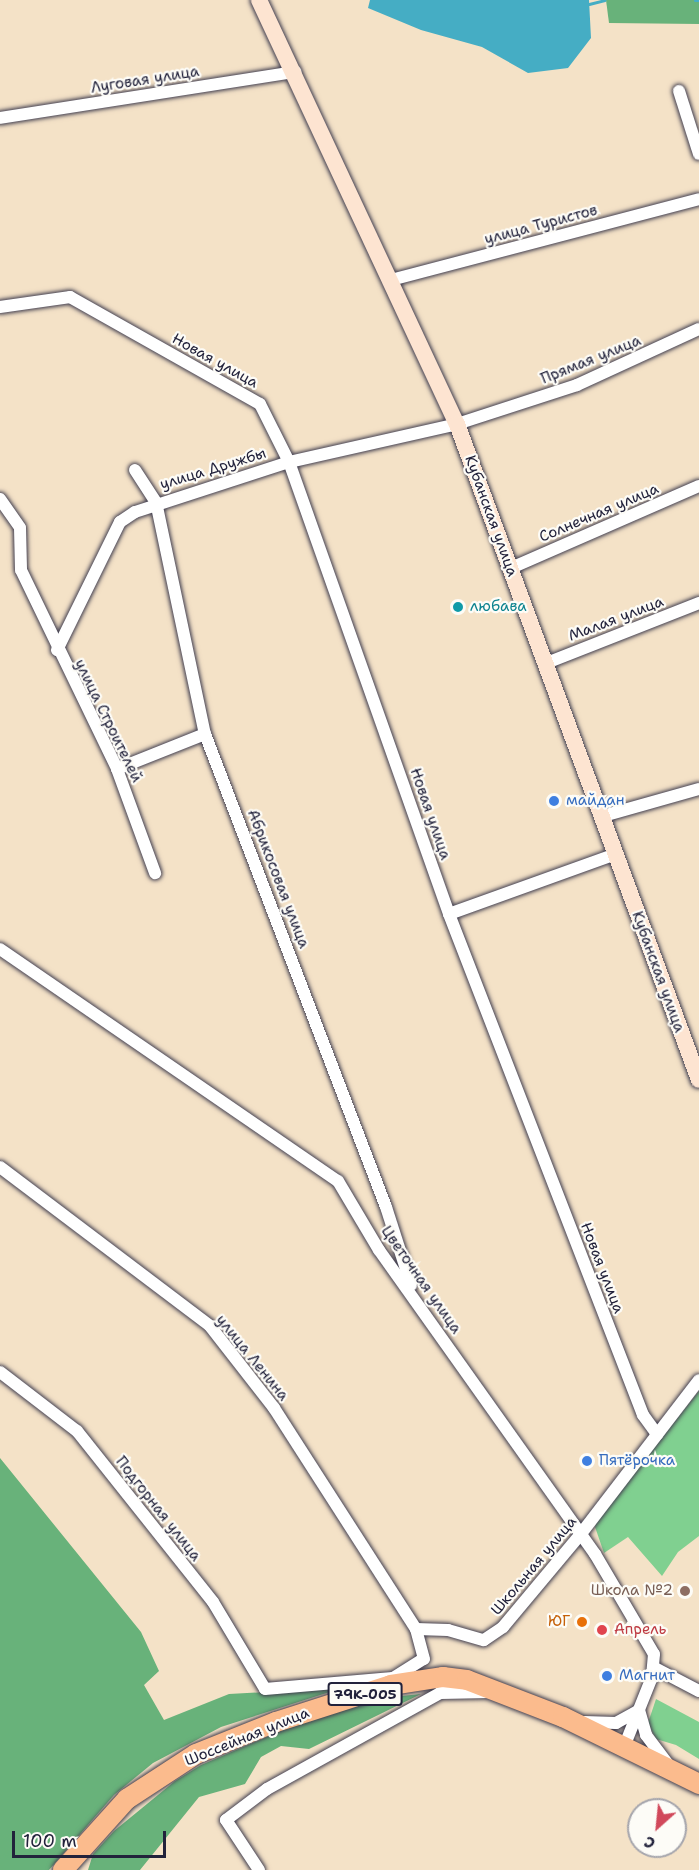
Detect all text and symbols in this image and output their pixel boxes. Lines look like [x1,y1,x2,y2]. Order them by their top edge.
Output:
street label: Луговая улица [90,63,200,97]
street label: улица Туристов [483,201,599,249]
street label: Новая улица [169,330,261,392]
street label: Прямая улица [538,332,644,388]
street label: улица Дружбы [158,444,268,494]
street label: Кубанская улица [461,453,521,579]
street label: Солнечная улица [537,480,661,546]
street label: Малая улица [566,593,666,645]
place label: любава [470,598,527,616]
marker: любава [451,600,465,614]
street label: улица Строителей [70,656,146,786]
street label: Новая улица [406,766,454,862]
place label: майдан [566,792,624,810]
marker: майдан [547,794,561,808]
street label: Абрикосовая улица [243,807,313,951]
street label: Кубанская улица [628,909,688,1035]
street label: Новая улица [576,1220,628,1316]
street label: Цветочная улица [377,1223,465,1337]
street label: улица Ленина [212,1311,292,1405]
place label: Пятёрочка [599,1452,675,1470]
street label: Подгорная улица [111,1453,205,1565]
marker: Пятёрочка [580,1454,594,1468]
street label: Школьная улица [487,1513,581,1619]
place label: Школа №2 [591,1582,673,1600]
marker: Школа №2 [678,1584,692,1598]
place label: ЮГ [548,1613,570,1631]
marker: ЮГ [575,1615,589,1629]
place label: Апрель [614,1621,666,1639]
marker: Апрель [595,1623,609,1637]
place label: Магнит [619,1667,675,1685]
marker: Магнит [600,1669,614,1683]
road number: 79К-005 [328,1683,403,1705]
street label: Шоссейная улица [182,1704,312,1770]
north arrow [627,1798,687,1858]
scale bar [15,1819,170,1857]
text: 100 m [23,1829,77,1853]
text: С [640,1831,659,1854]

